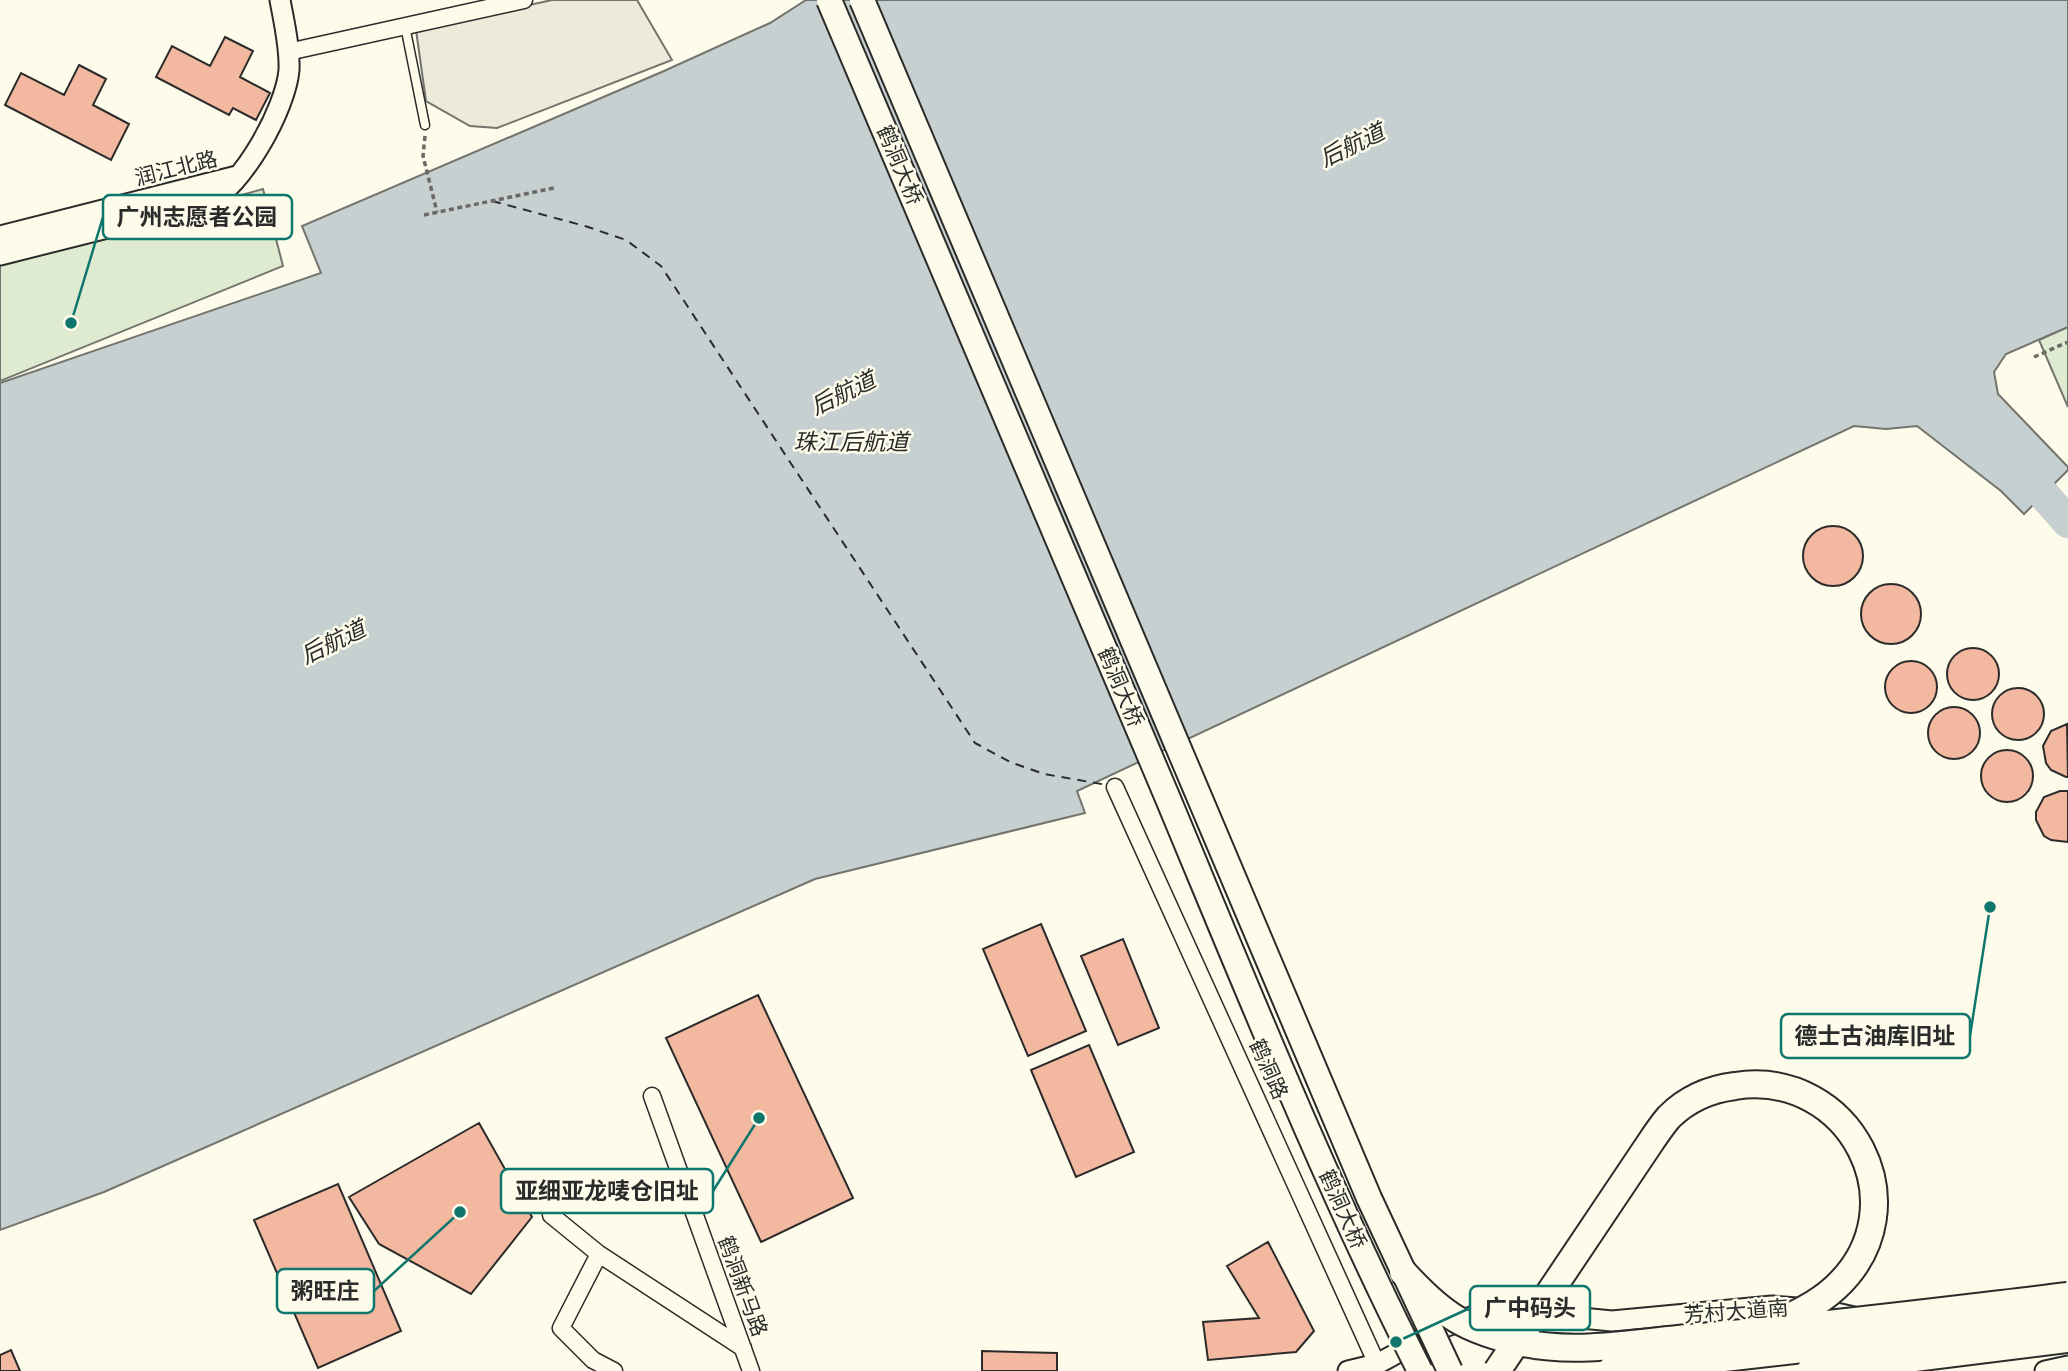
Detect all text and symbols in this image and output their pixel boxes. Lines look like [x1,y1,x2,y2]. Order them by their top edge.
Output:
water label: 后航道 [1315,116,1392,173]
street label: 鹤洞大桥 [872,121,928,209]
street label: 润江北路 [132,146,220,190]
callout: 广州志愿者公园 [103,195,292,239]
text: 广州志愿者公园 [117,203,278,231]
water label: 后航道 [806,364,883,421]
water label: 珠江后航道 [794,428,912,456]
water label: 后航道 [296,613,373,670]
street label: 鹤洞大桥 [1093,643,1149,731]
callout: 德士古油库旧址 [1781,1014,1970,1058]
text: 德士古油库旧址 [1795,1022,1956,1050]
street label: 鹤洞路 [1245,1035,1293,1103]
street label: 鹤洞大桥 [1314,1166,1372,1252]
callout: 亚细亚龙唛仓旧址 [501,1169,713,1213]
text: 亚细亚龙唛仓旧址 [515,1177,699,1205]
street label: 鹤洞新马路 [713,1232,773,1340]
callout: 粥旺庄 [277,1269,374,1313]
text: 粥旺庄 [291,1277,360,1305]
callout: 广中码头 [1470,1286,1590,1330]
text: 广中码头 [1484,1294,1576,1322]
street label: 芳村大道南 [1683,1295,1789,1327]

